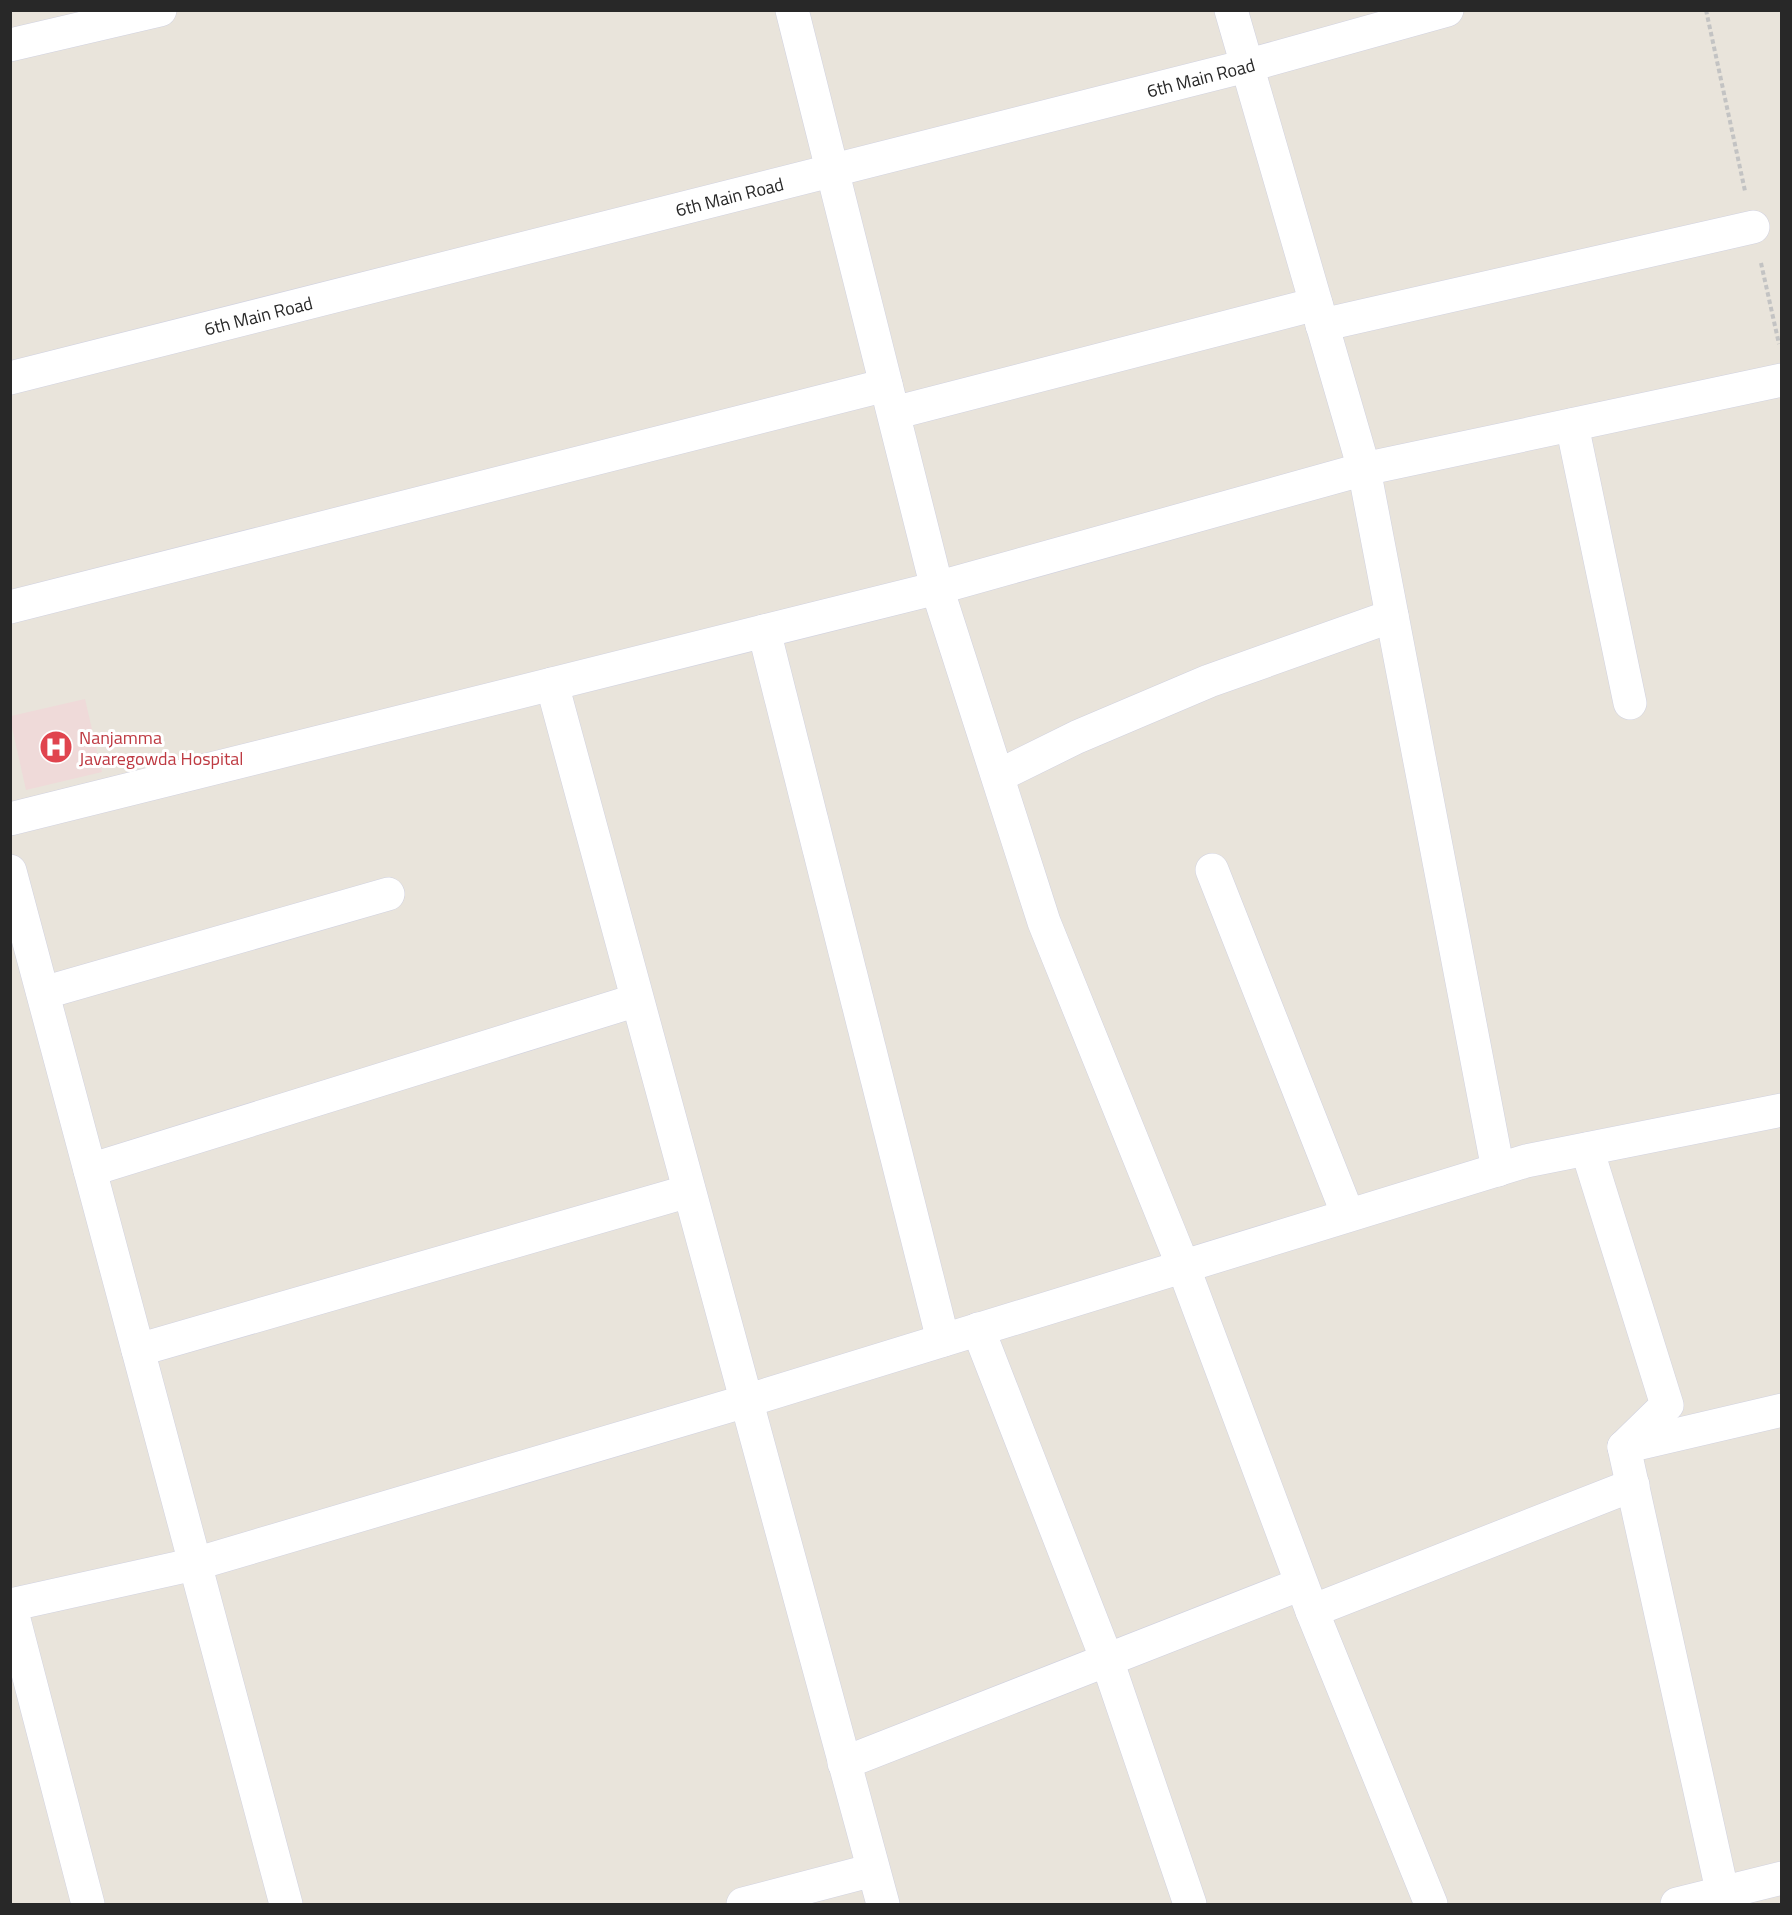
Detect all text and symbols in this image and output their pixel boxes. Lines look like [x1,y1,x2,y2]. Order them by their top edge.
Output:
street label: 6th Main Road [1144,51,1258,104]
street label: 6th Main Road [672,170,786,223]
street label: 6th Main Road [201,289,315,342]
place label: Nanjamma Javaregowda Hospital [79,724,243,772]
hospital icon: Nanjamma Javaregowda Hospital [38,729,74,765]

